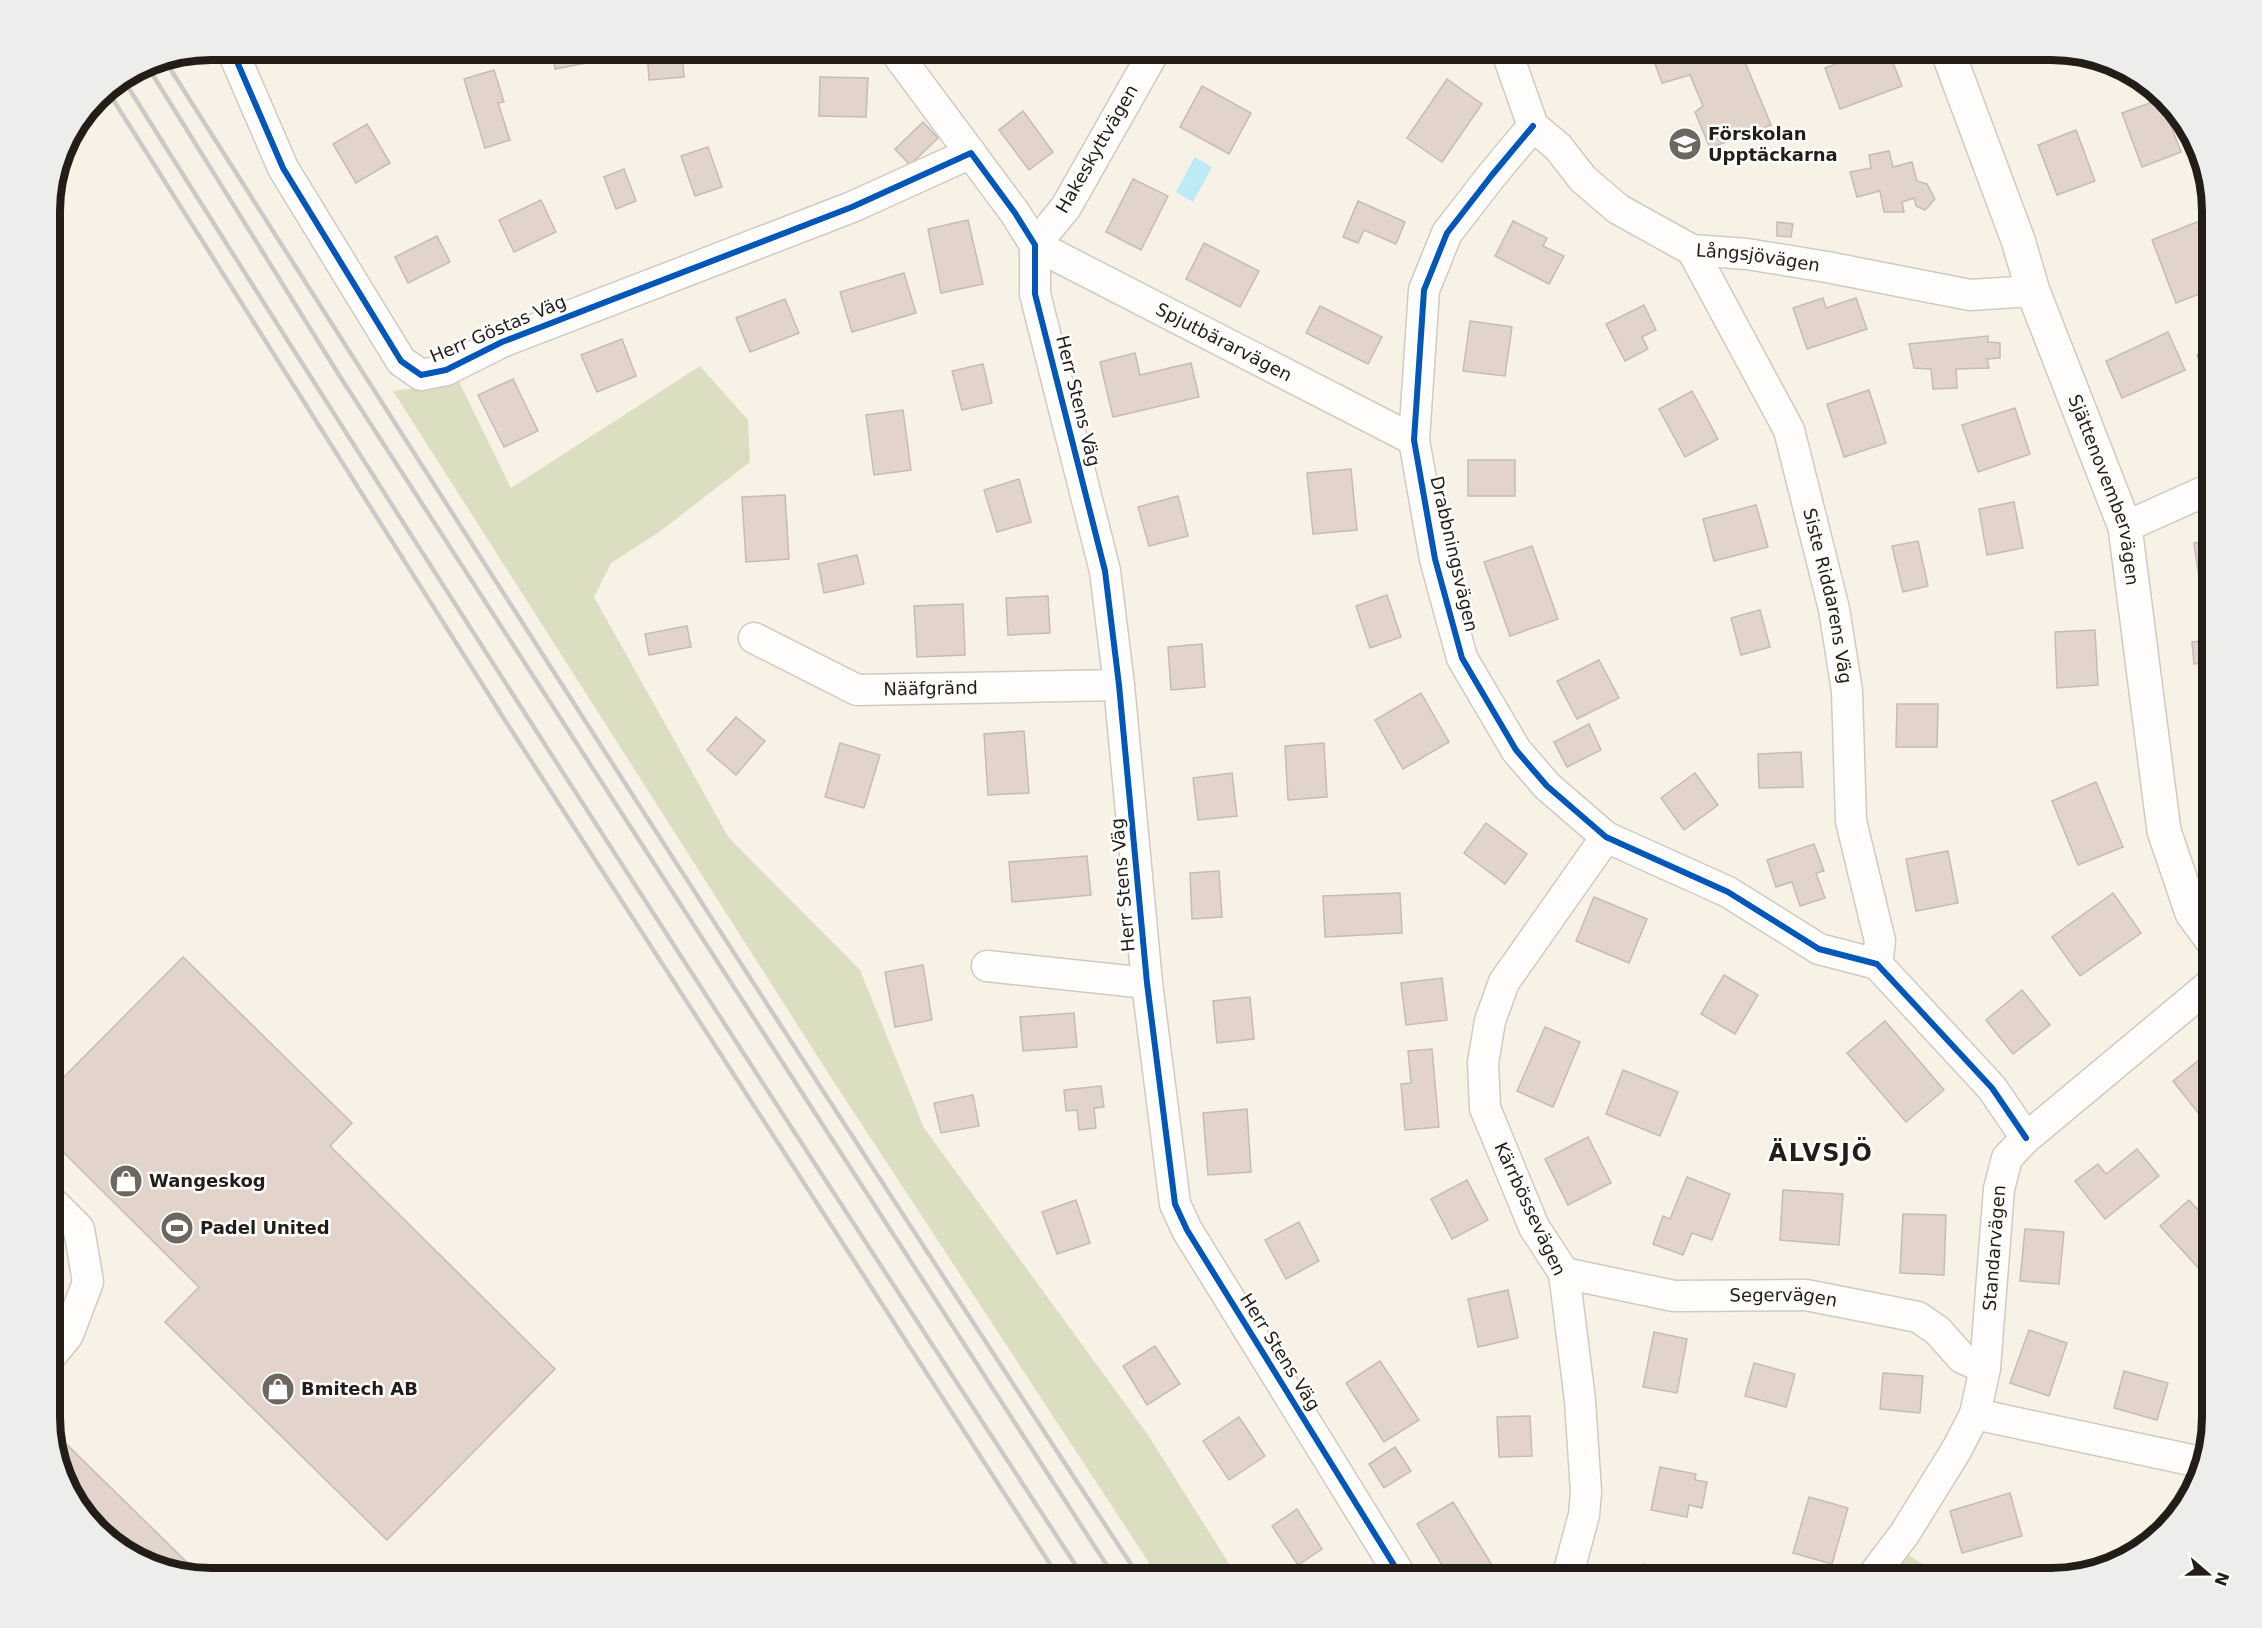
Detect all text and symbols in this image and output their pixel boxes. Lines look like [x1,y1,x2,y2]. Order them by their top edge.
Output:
street label: Hakeskyttvägen [1051,81,1142,217]
place label: Förskolan Upptäckarna [1708,123,1838,165]
school or university icon: Förskolan Upptäckarna [1667,126,1703,162]
street label: Långsjövägen [1695,239,1822,276]
street label: Herr Göstas Väg [427,290,569,367]
street label: Spjutbärarvägen [1153,298,1296,385]
street label: Herr Stens Väg [1052,333,1105,469]
street label: Sjättenovembervägen [2064,391,2143,586]
street label: Drabbningsvägen [1426,474,1483,634]
street label: Siste Riddarens Väg [1799,506,1857,685]
street label: Nääfgränd [883,677,978,699]
street label: Herr Stens Väg [1106,817,1139,953]
district label: ÄLVSJÖ [1769,1137,1873,1167]
street label: Kärrbössevägen [1490,1139,1571,1279]
shop icon: Wangeskog [108,1163,144,1199]
place label: Wangeskog [149,1170,266,1191]
street label: Standarvägen [1978,1184,2009,1312]
sports icon: Padel United [159,1210,195,1246]
place label: Padel United [200,1217,330,1238]
street label: Segervägen [1730,1284,1839,1311]
street label: Herr Stens Väg [1236,1289,1325,1414]
shop icon: Bmitech AB [260,1371,296,1407]
place label: Bmitech AB [301,1378,418,1399]
north arrow [2178,1544,2238,1604]
text: N [2210,1569,2233,1589]

